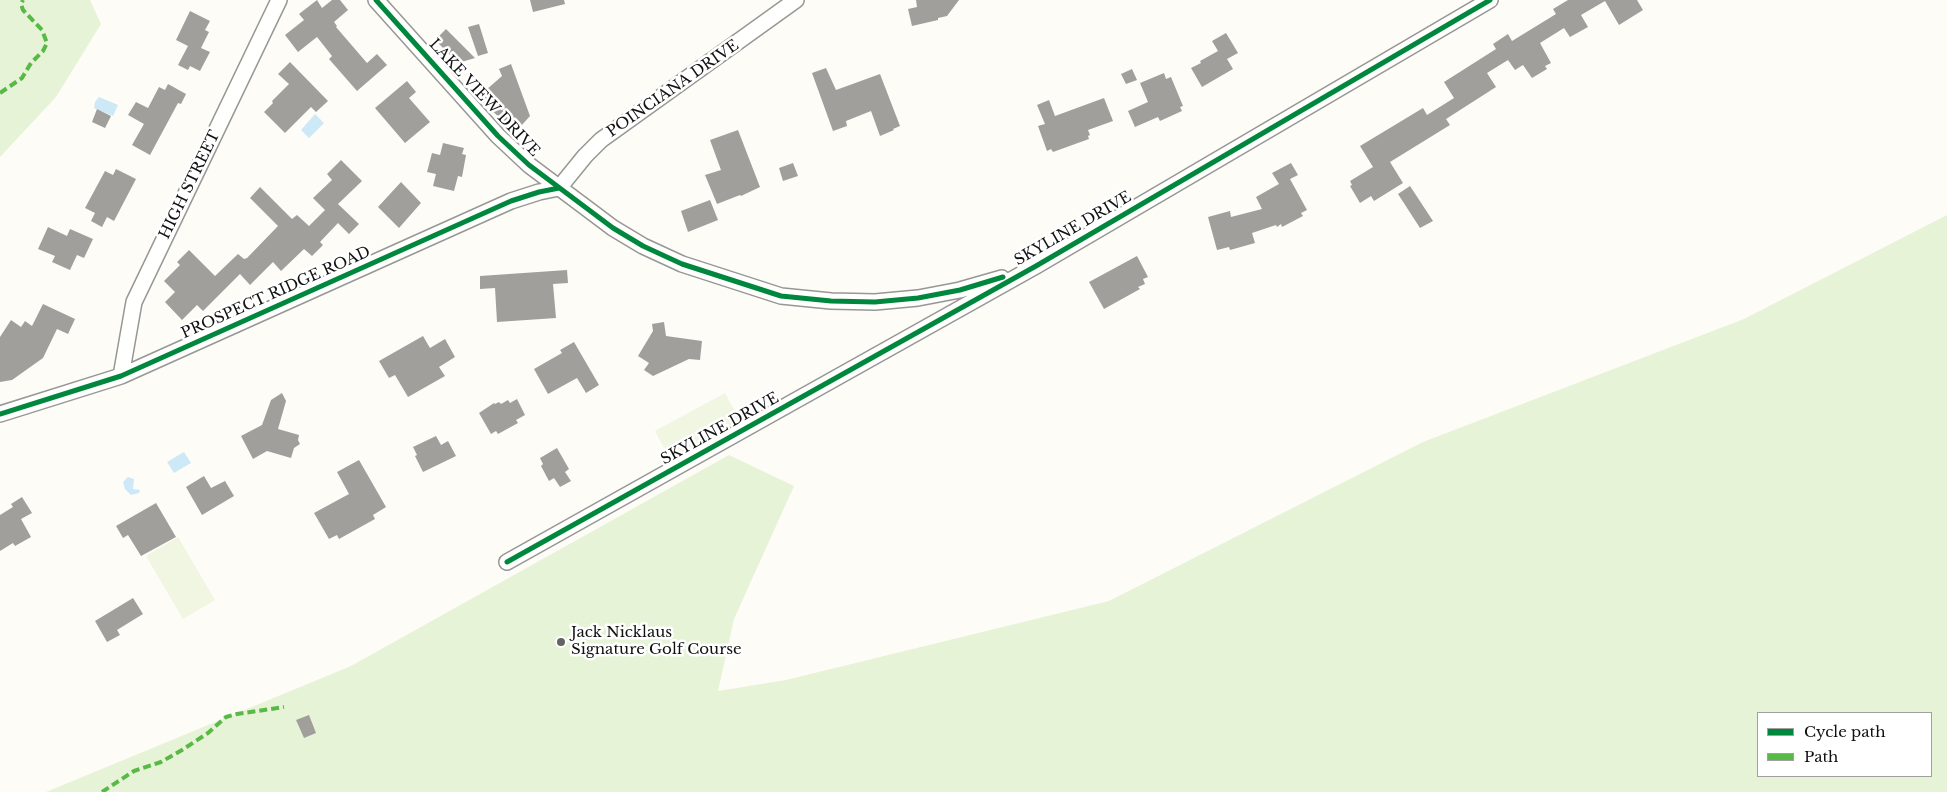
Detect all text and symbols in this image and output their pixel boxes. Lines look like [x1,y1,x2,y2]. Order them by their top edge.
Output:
street label: LAKE VIEW DRIVE [425,36,543,160]
street label: POINCIANA DRIVE [604,37,742,141]
street label: HIGH STREET [156,128,224,242]
street label: SKYLINE DRIVE [1011,188,1135,270]
street label: PROSPECT RIDGE ROAD [179,243,373,343]
street label: SKYLINE DRIVE [658,389,782,469]
place label: Jack Nicklaus Signature Golf Course [571,624,742,659]
marker: Jack Nicklaus Signature Golf Course [555,636,567,648]
legend [1757,712,1932,777]
text: Cycle path [1804,722,1886,741]
text: Path [1804,747,1838,766]

